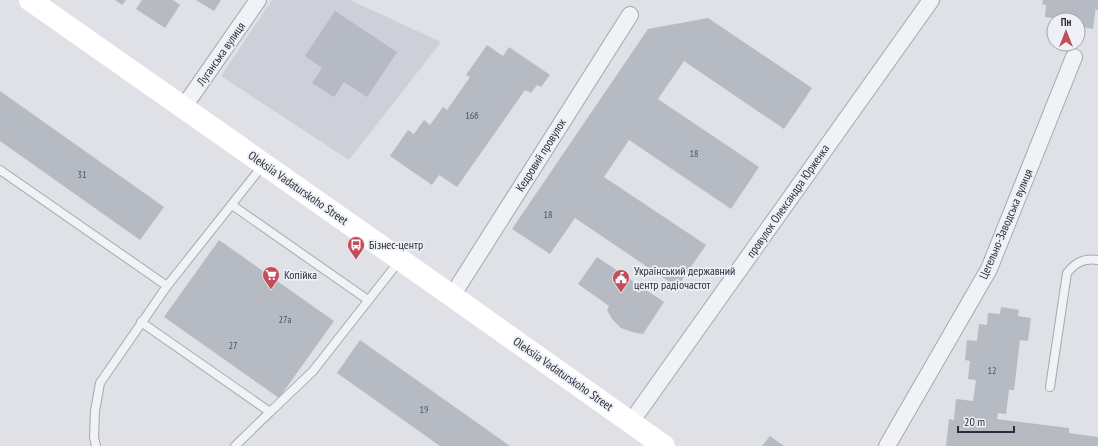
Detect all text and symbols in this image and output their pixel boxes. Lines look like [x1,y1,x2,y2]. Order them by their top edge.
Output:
north arrow [1046,12,1086,52]
text: Пн [1061,15,1071,29]
street label: Луганська вулиця [193,19,248,89]
house number: 16б [465,109,479,122]
street label: Кедровий провулок [512,115,569,194]
street label: провулок Олександра Юрженка [743,141,832,260]
street label: Oleksiia Vadaturskoho Street [245,147,352,228]
house number: 18 [690,147,699,160]
street label: Цегельно-Заводська вулиця [976,166,1036,281]
house number: 31 [78,168,87,181]
house number: 18 [544,208,553,221]
bus stop icon: Бізнес-центр [346,235,366,260]
place label: Бізнес-центр [369,237,423,252]
place label: Український державний центр радіочастот [634,263,735,292]
supermarket icon: Копійка [261,265,281,290]
place label: Копійка [284,267,317,282]
public building icon: Український державний центр радіочастот [611,268,631,293]
house number: 27а [279,313,292,326]
street label: Oleksiia Vadaturskoho Street [510,333,617,414]
house number: 27 [229,339,238,352]
house number: 12 [988,364,997,377]
house number: 19 [420,403,429,416]
scale bar [958,408,1014,434]
text: 20 m [964,414,985,429]

